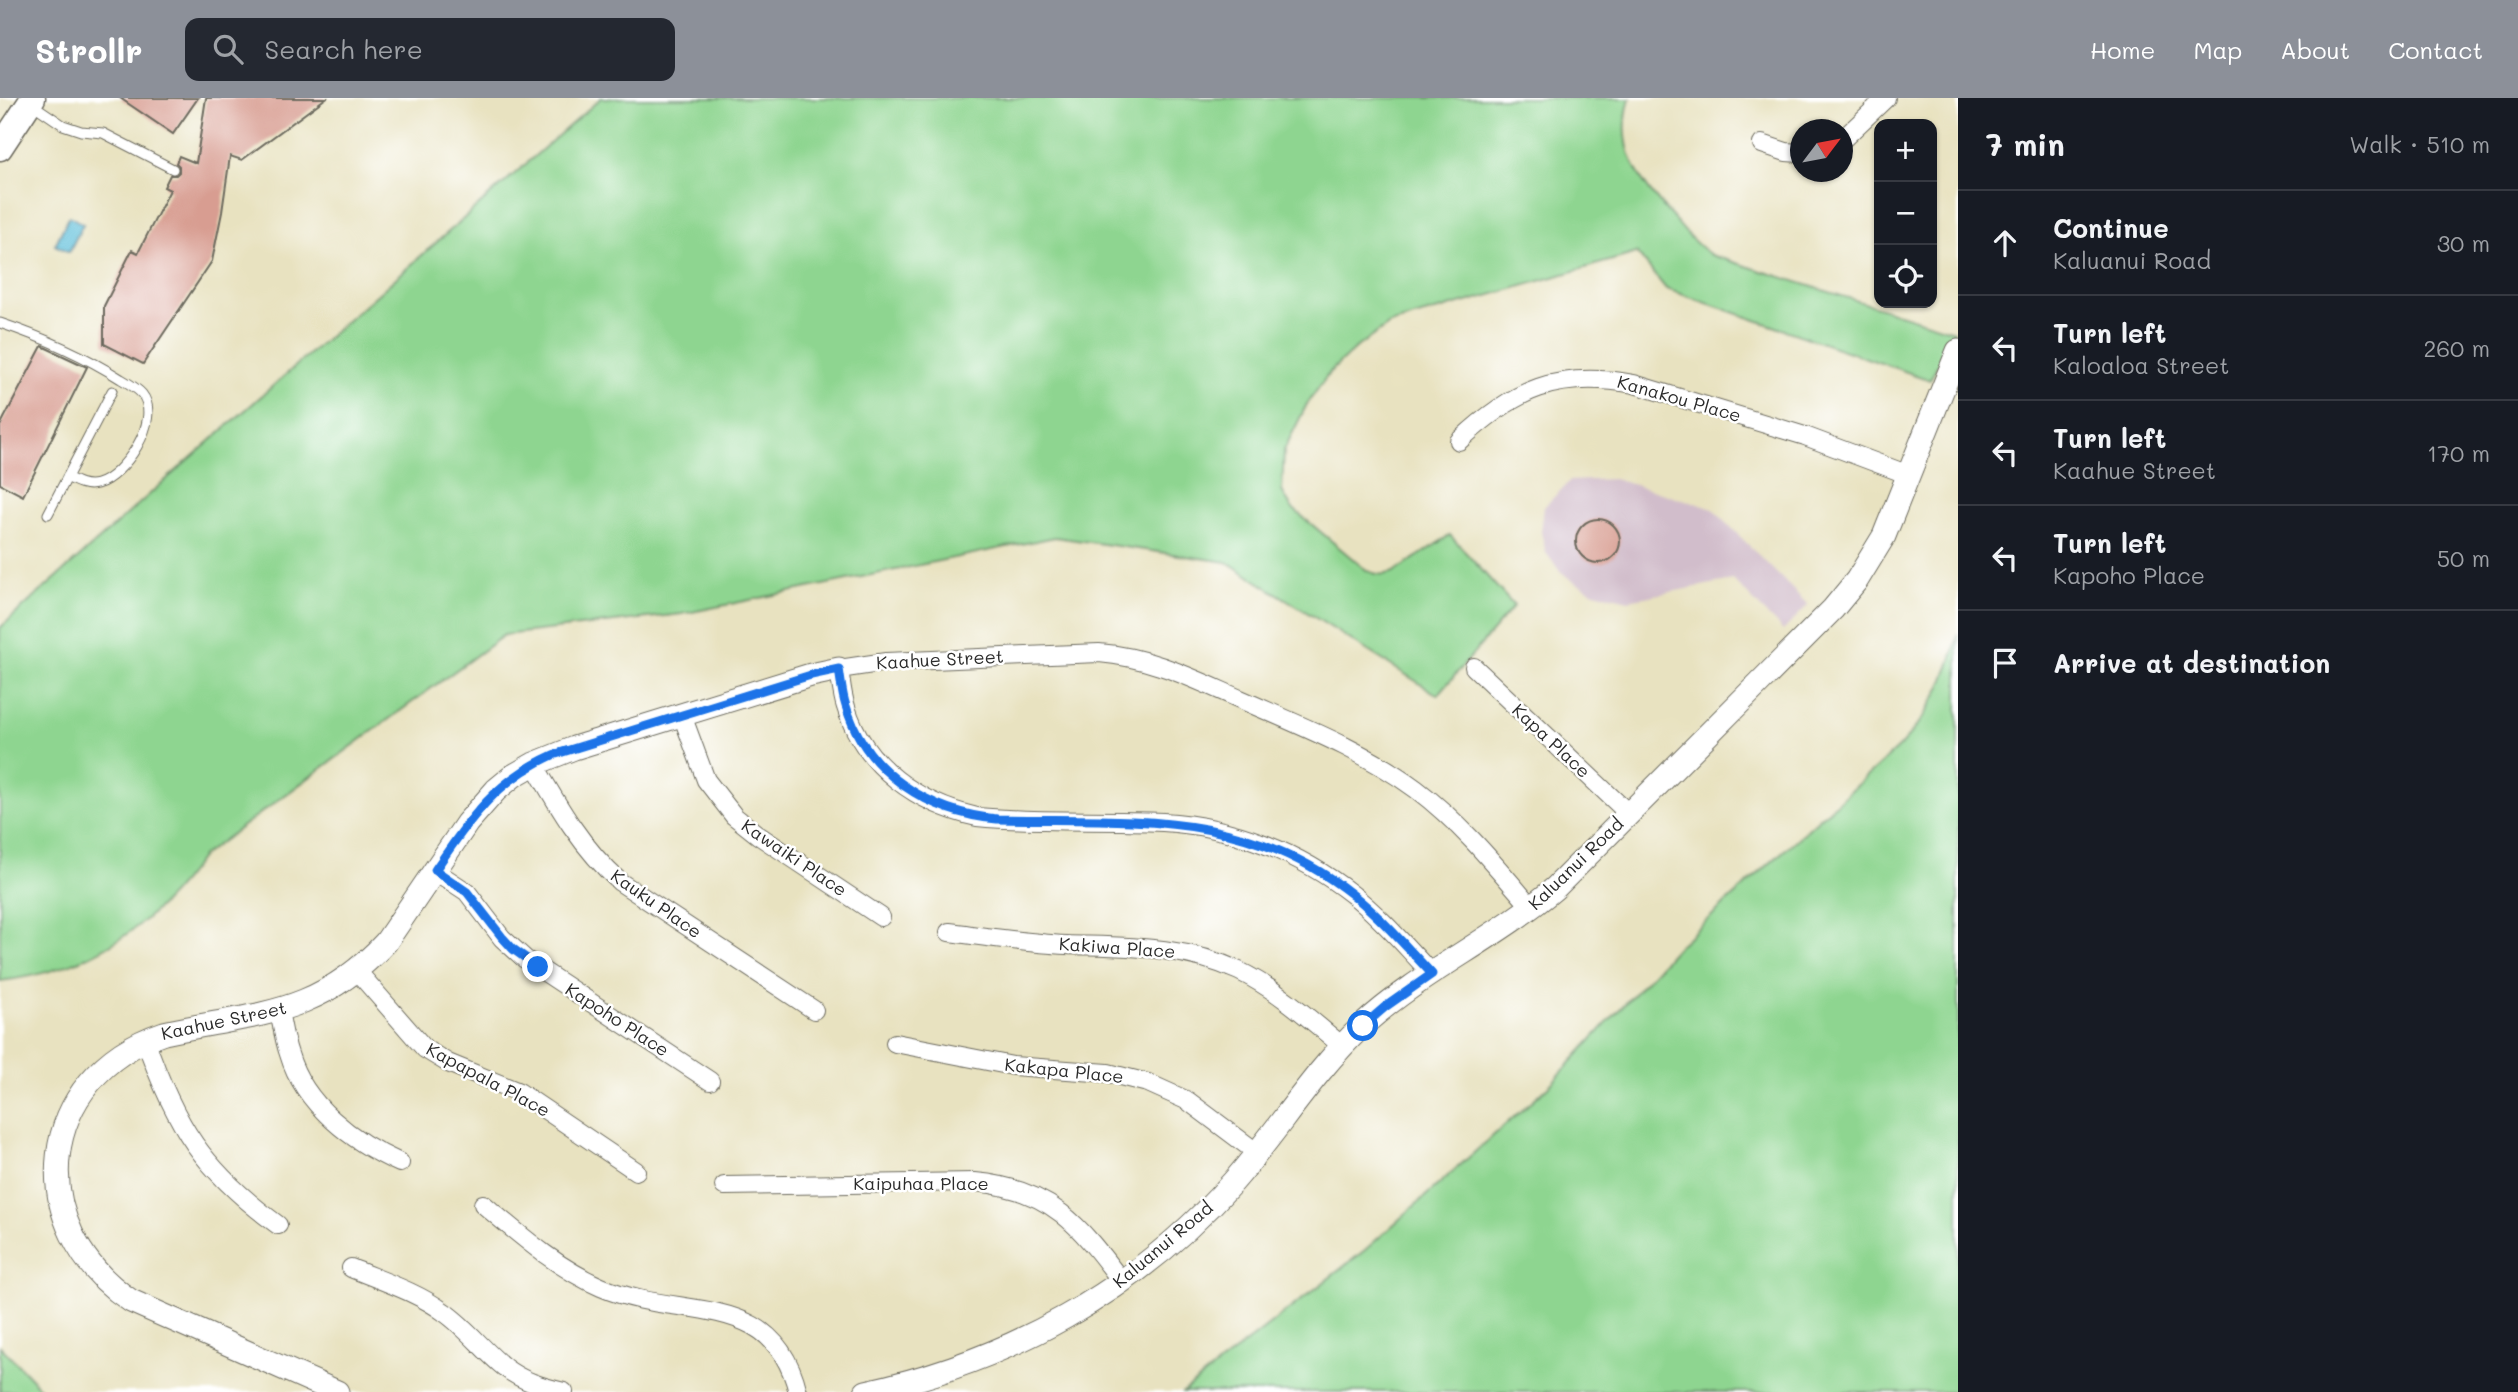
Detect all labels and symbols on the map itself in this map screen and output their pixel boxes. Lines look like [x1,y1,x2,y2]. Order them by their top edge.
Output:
north arrow [1790,119,1853,182]
street label: Kanakou Place [1615,369,1744,427]
street label: Kaahue Street [876,644,1004,674]
street label: Kapa Place [1507,698,1596,783]
street label: Kaluanui Road [1522,812,1628,915]
street label: Kawaiki Place [737,813,852,901]
street label: Kauku Place [606,863,707,943]
street label: Kakiwa Place [1058,931,1176,963]
route end [522,951,553,982]
street label: Kapoho Place [561,977,674,1062]
street label: Kaahue Street [159,995,289,1045]
route start [1347,1010,1378,1041]
street label: Kapapala Place [422,1036,554,1122]
street label: Kakapa Place [1003,1052,1125,1088]
street label: Kaipuhaa Place [853,1171,989,1195]
street label: Kaluanui Road [1107,1195,1217,1293]

